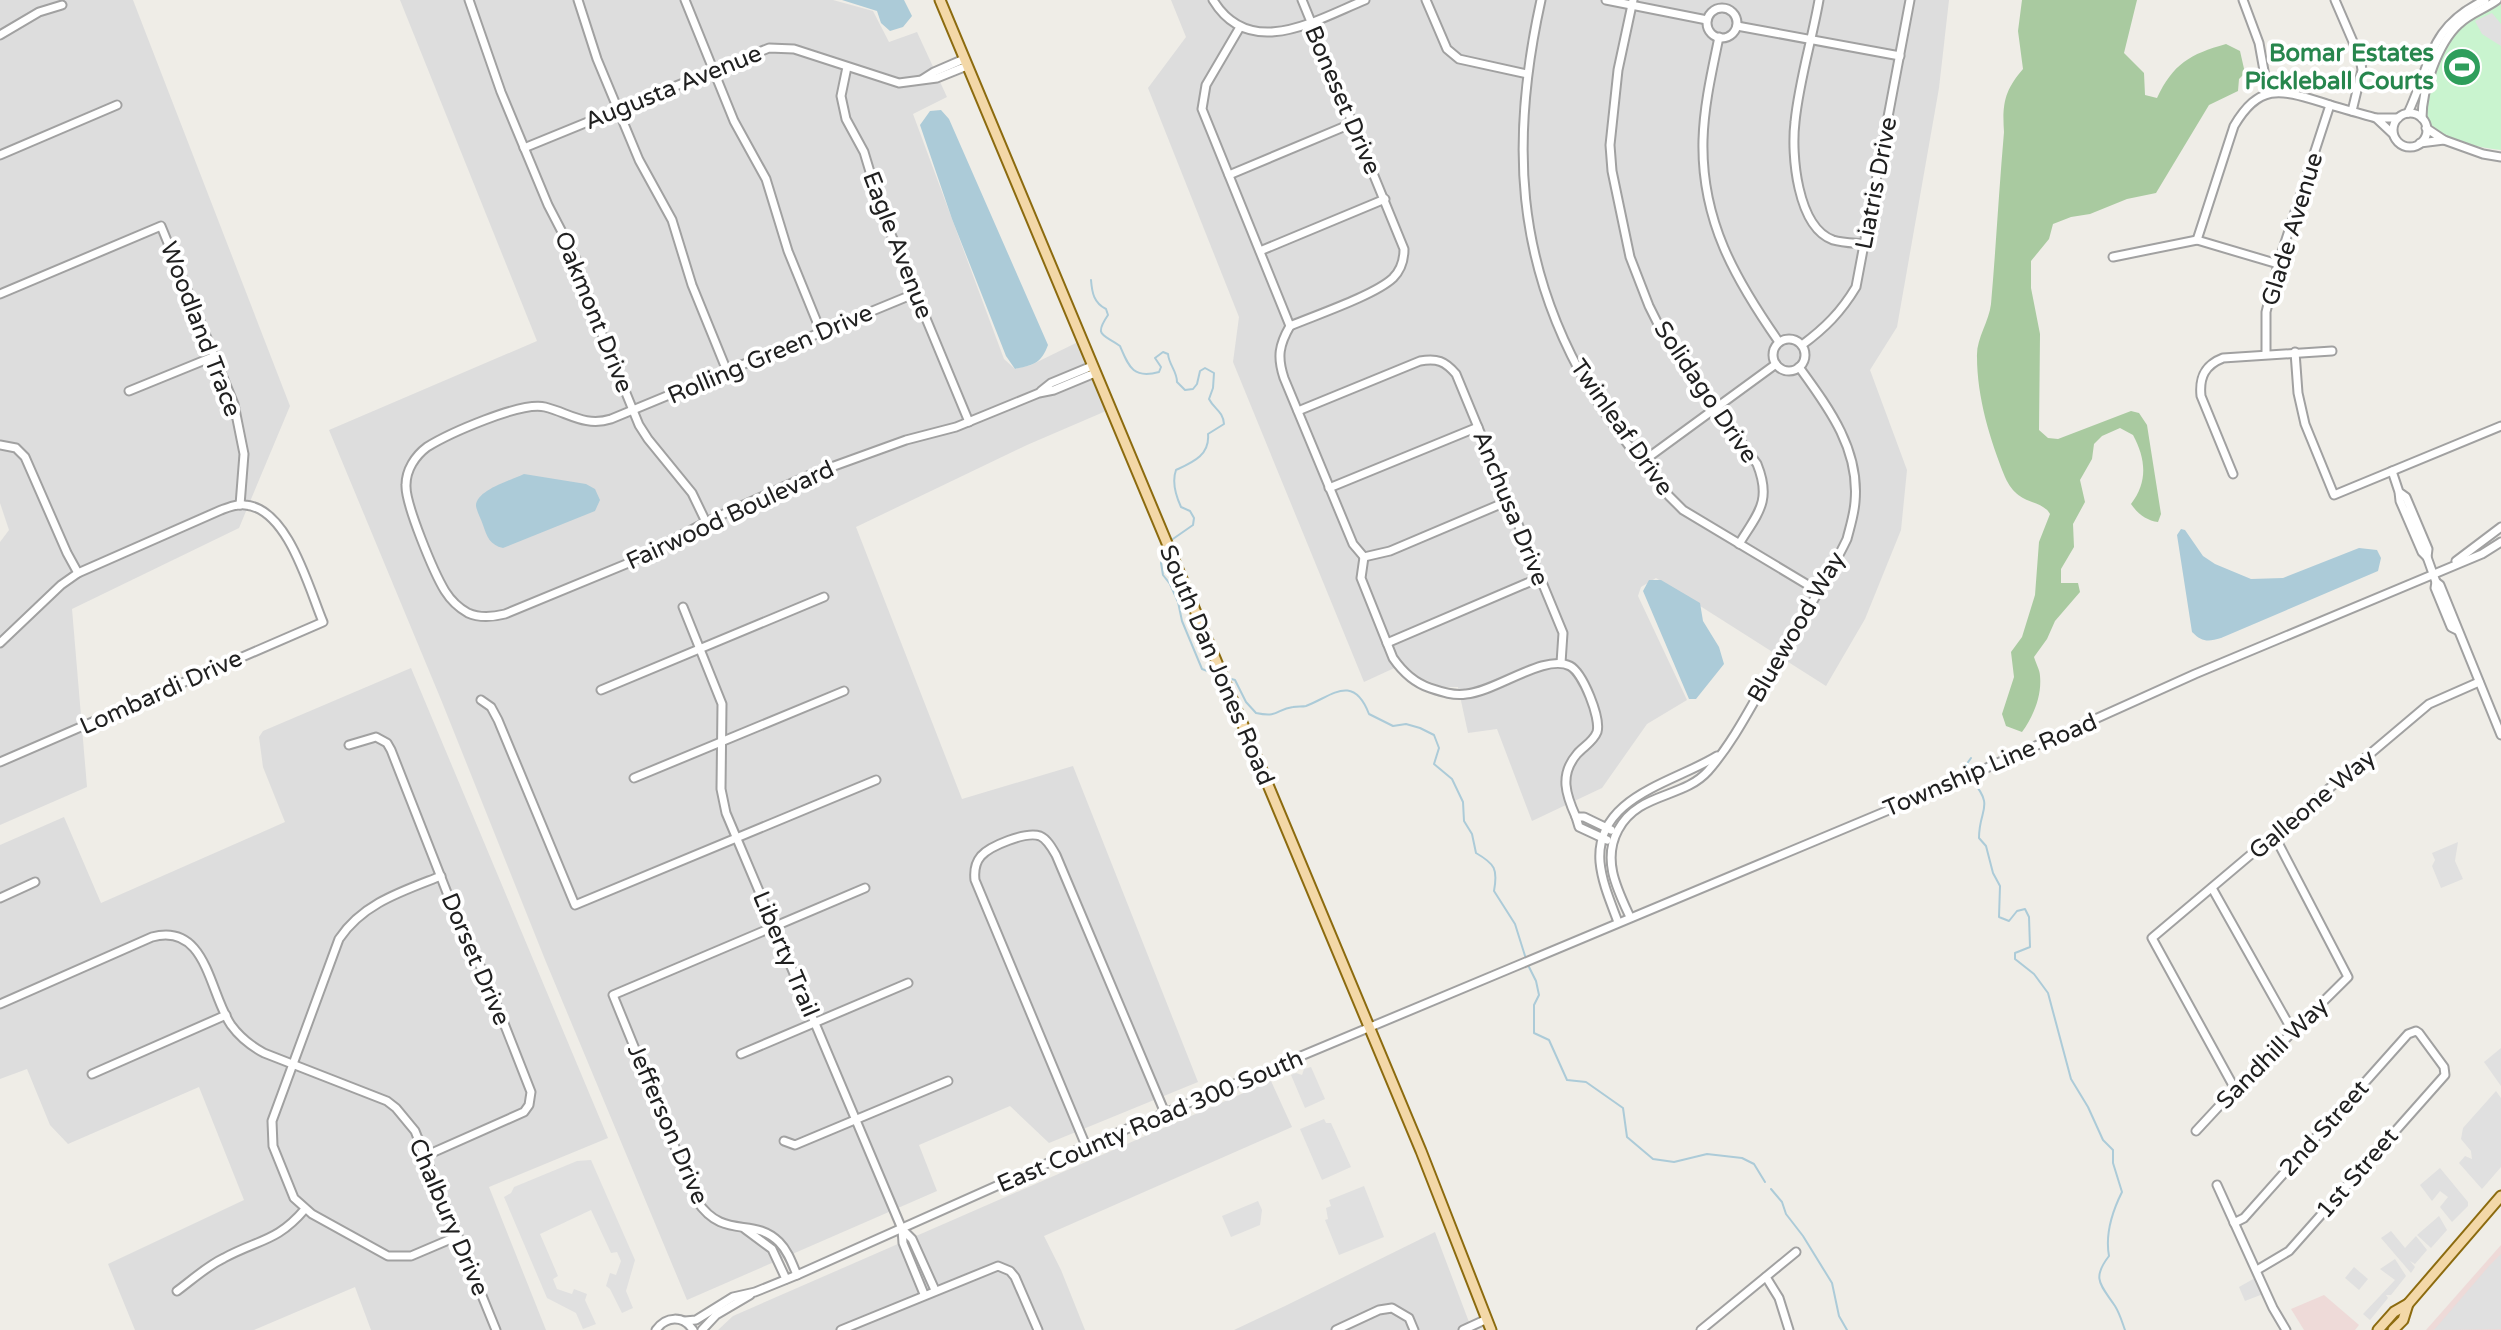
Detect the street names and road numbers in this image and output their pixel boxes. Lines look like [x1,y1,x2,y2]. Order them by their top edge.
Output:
street label: Boneset Drive [1298,21,1387,179]
street label: Augusta Avenue [581,39,766,136]
street label: Liatris Drive [1849,114,1904,252]
street label: Glade Avenue [2255,149,2330,309]
street label: Eagle Avenue [856,167,939,323]
street label: Oakmont Drive [548,227,639,397]
street label: Woodland Trace [154,238,247,421]
street label: Rolling Green Drive [663,298,877,411]
street label: Solidago Drive [1647,316,1764,469]
street label: Twinleaf Drive [1564,354,1679,501]
street label: Anchusa Drive [1466,426,1555,590]
street label: Fairwood Boulevard [622,455,839,576]
street label: South Dan Jones Road [1153,541,1280,790]
street label: Bluewood Way [1742,547,1851,708]
street label: Lombardi Drive [76,644,247,741]
street label: Township Line Road [1879,707,2101,824]
street label: Galleone Way [2243,743,2381,866]
street label: Liberty Trail [746,887,825,1021]
street label: Dorset Drive [435,889,516,1030]
street label: Sandhill Way [2210,991,2334,1115]
street label: Jefferson Drive [621,1040,714,1209]
street label: East County Road 300 South [993,1044,1307,1199]
street label: 2nd Street [2274,1074,2375,1183]
street label: 1st Street [2310,1122,2405,1225]
street label: Chalbury Drive [402,1134,495,1300]

